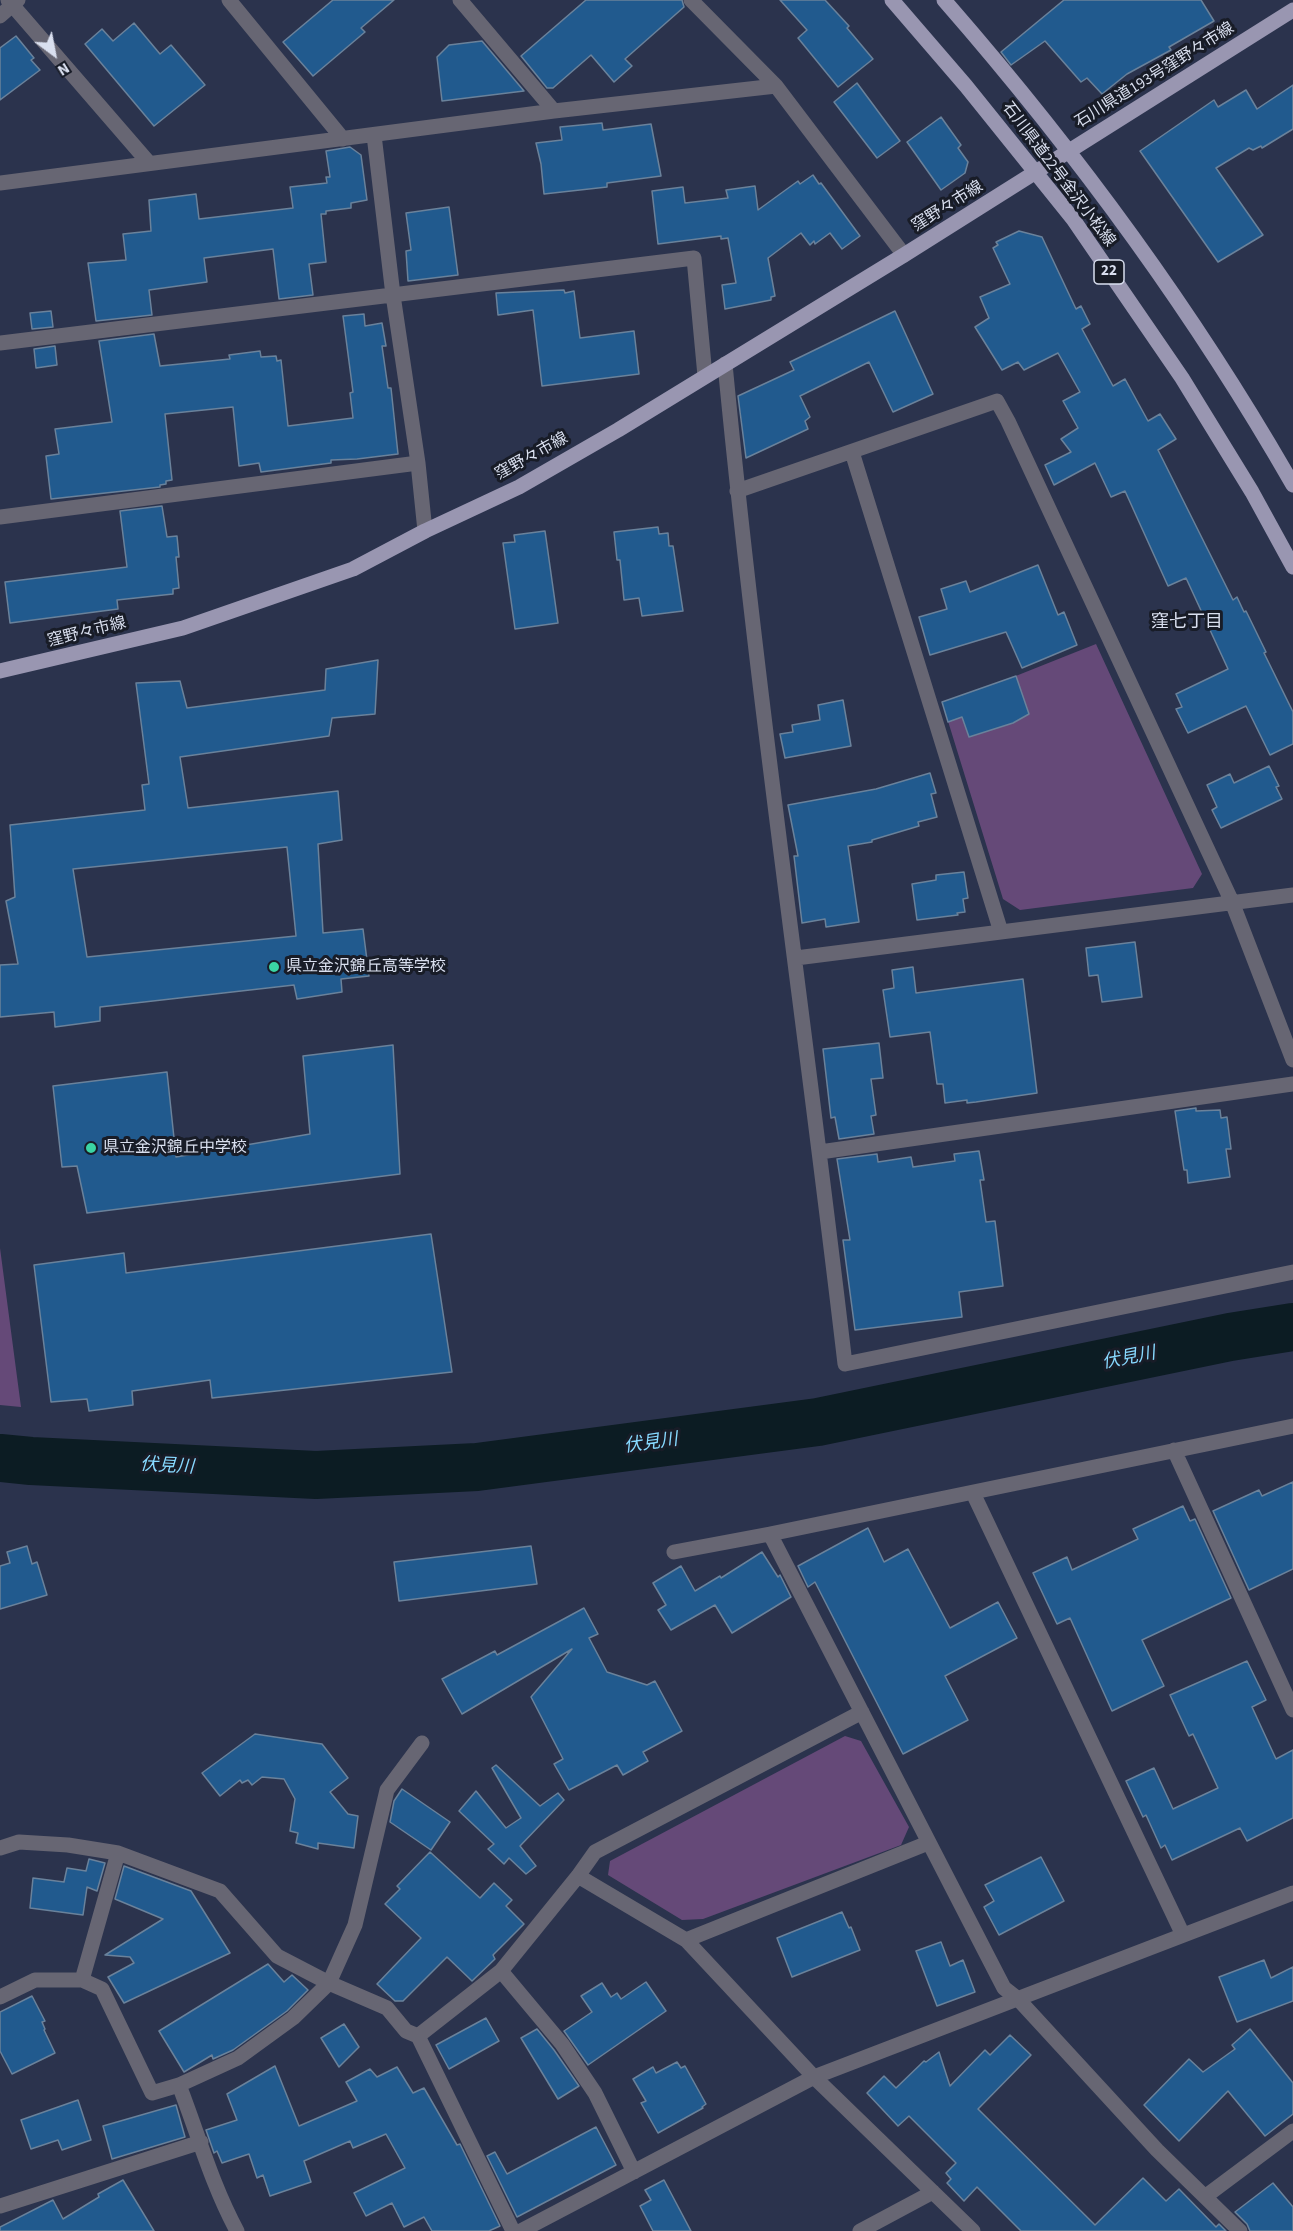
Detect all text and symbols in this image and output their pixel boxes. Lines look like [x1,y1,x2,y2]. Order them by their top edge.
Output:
street label: 石川県道193号窪野々市線 [1072,19,1238,133]
north arrow [24,24,84,84]
text: N [53,57,74,81]
street label: 石川県道22号金沢小松線 [997,99,1119,251]
street label: 窪野々市線 [909,178,987,236]
road number: 22 [1094,260,1124,284]
street label: 窪野々市線 [492,429,572,485]
district label: 窪七丁目 [1151,612,1223,634]
street label: 窪野々市線 [46,614,128,652]
place label: 県立金沢錦丘高等学校 [286,957,446,977]
marker: 県立金沢錦丘高等学校 [267,960,281,974]
place label: 県立金沢錦丘中学校 [103,1138,247,1158]
marker: 県立金沢錦丘中学校 [84,1141,98,1155]
water label: 伏見川 [1100,1343,1158,1375]
water label: 伏見川 [623,1430,679,1458]
water label: 伏見川 [139,1455,195,1479]

